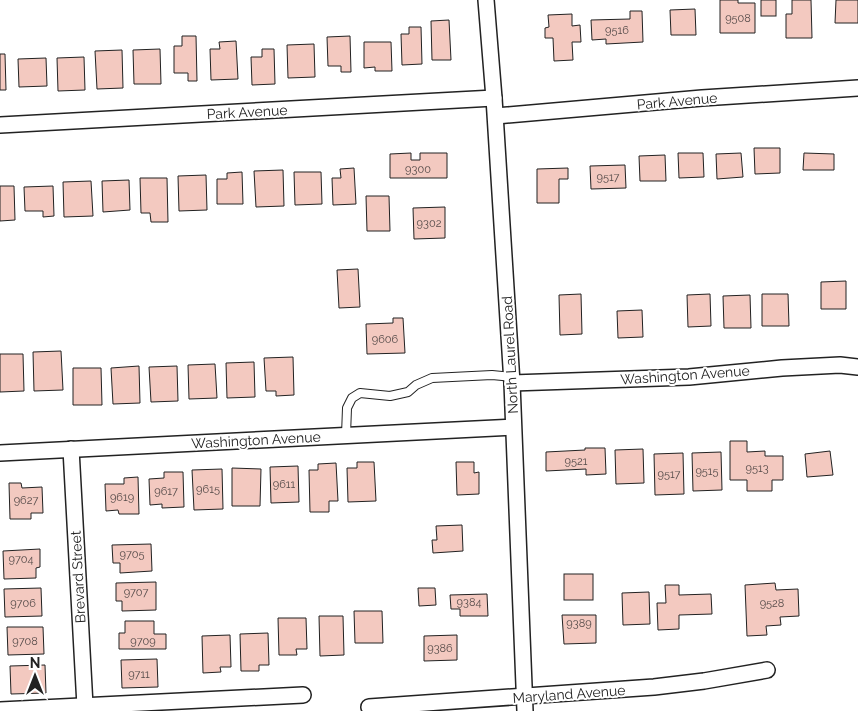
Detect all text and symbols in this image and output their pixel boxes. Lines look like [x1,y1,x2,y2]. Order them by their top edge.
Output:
house number: 9508 [725,12,751,25]
house number: 9516 [605,24,629,37]
street label: Park Avenue [636,90,718,112]
street label: Park Avenue [206,102,288,122]
house number: 9300 [405,163,431,176]
house number: 9517 [597,171,620,184]
house number: 9302 [417,217,442,230]
street label: North Laurel Road [499,296,521,414]
house number: 9606 [372,333,399,346]
street label: Washington Avenue [620,362,750,388]
street label: Washington Avenue [191,429,321,451]
house number: 9521 [565,455,588,468]
house number: 9513 [745,462,769,475]
house number: 9515 [695,465,719,478]
house number: 9517 [658,468,681,481]
house number: 9611 [273,478,296,491]
house number: 9615 [196,483,220,496]
house number: 9617 [154,485,178,498]
house number: 9619 [110,491,134,504]
house number: 9627 [14,494,38,507]
street label: Brevard Street [68,530,88,624]
house number: 9705 [120,548,144,561]
house number: 9704 [9,553,33,566]
house number: 9707 [124,586,148,599]
house number: 9384 [457,596,481,609]
house number: 9706 [10,597,36,610]
house number: 9528 [760,597,784,610]
house number: 9389 [566,617,592,630]
house number: 9708 [12,635,38,648]
house number: 9709 [130,635,156,648]
house number: 9386 [427,642,453,655]
north arrow [10,651,60,701]
text: N [30,655,40,671]
house number: 9711 [128,668,150,681]
street label: Maryland Avenue [512,682,626,706]

